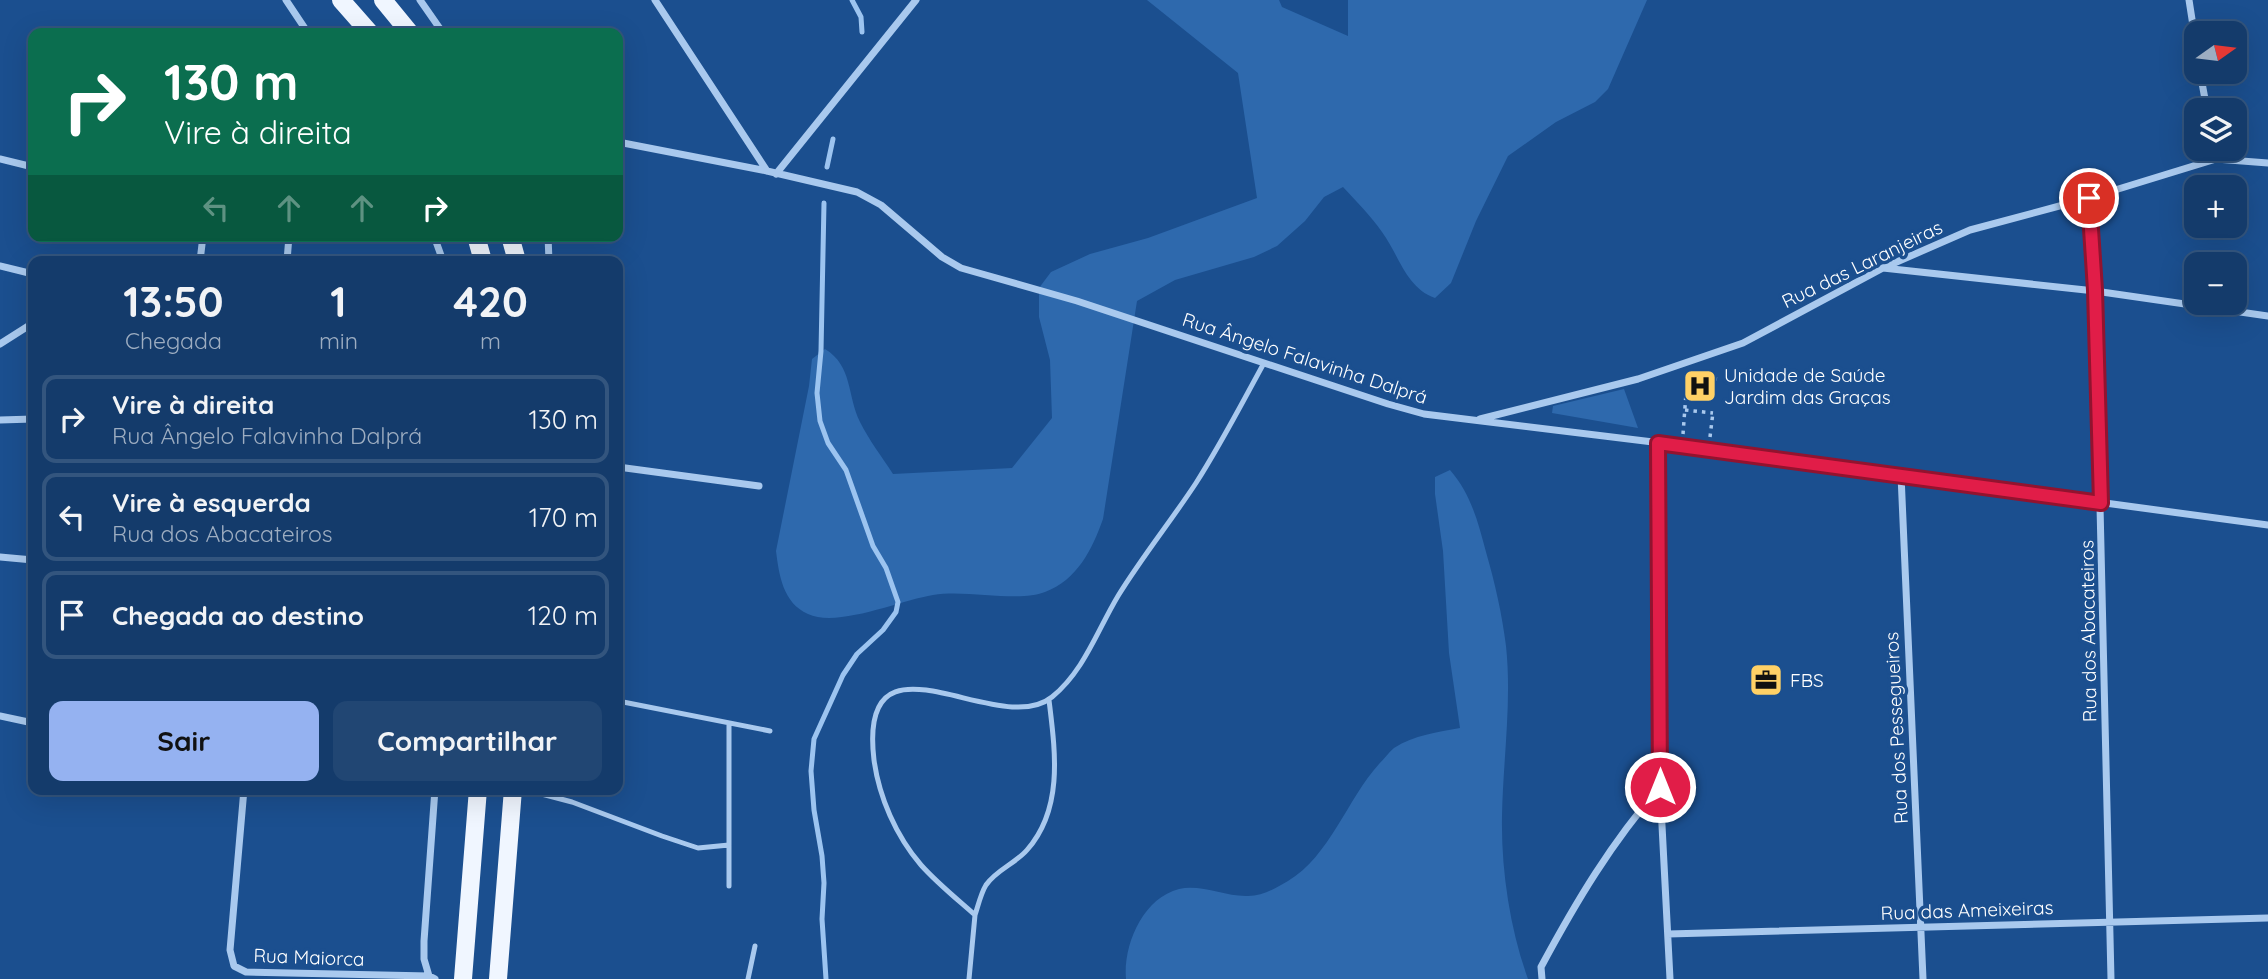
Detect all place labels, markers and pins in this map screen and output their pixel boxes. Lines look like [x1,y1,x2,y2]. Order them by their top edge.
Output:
pin [2059,168,2119,228]
place label: Unidade de Saúde Jardim das Graças [1724,363,1891,409]
hospital icon: Unidade de Saúde Jardim das Graças [1681,367,1719,405]
office icon: FBS [1747,661,1785,699]
place label: FBS [1790,668,1824,692]

